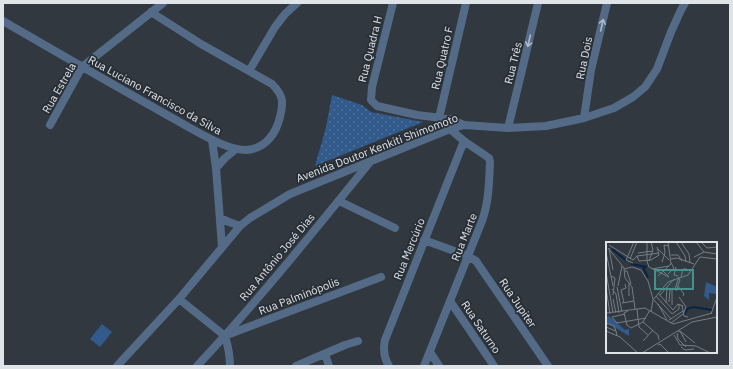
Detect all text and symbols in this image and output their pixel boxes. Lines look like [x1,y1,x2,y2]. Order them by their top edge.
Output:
street label: Rua Quadra H [355,14,385,84]
one-way arrow [598,19,606,32]
street label: Rua Quatro F [428,25,456,91]
one-way arrow [525,34,533,47]
street label: Rua Dois [573,35,595,81]
street label: Rua Três [501,40,525,86]
street label: Rua Luciano Francisco da Silva [86,52,224,138]
street label: Rua Estrela [39,60,79,116]
street label: Avenida Doutor Kenkiti Shimomoto [294,111,460,185]
street label: Rua Antônio José Dias [236,210,318,304]
street label: Rua Marte [448,211,480,263]
street label: Rua Mercúrio [390,216,428,282]
inset map [606,242,717,353]
street label: Rua Palminópolis [257,274,341,318]
street label: Rua Jupiter [496,276,540,330]
street label: Rua Saturno [458,298,504,356]

